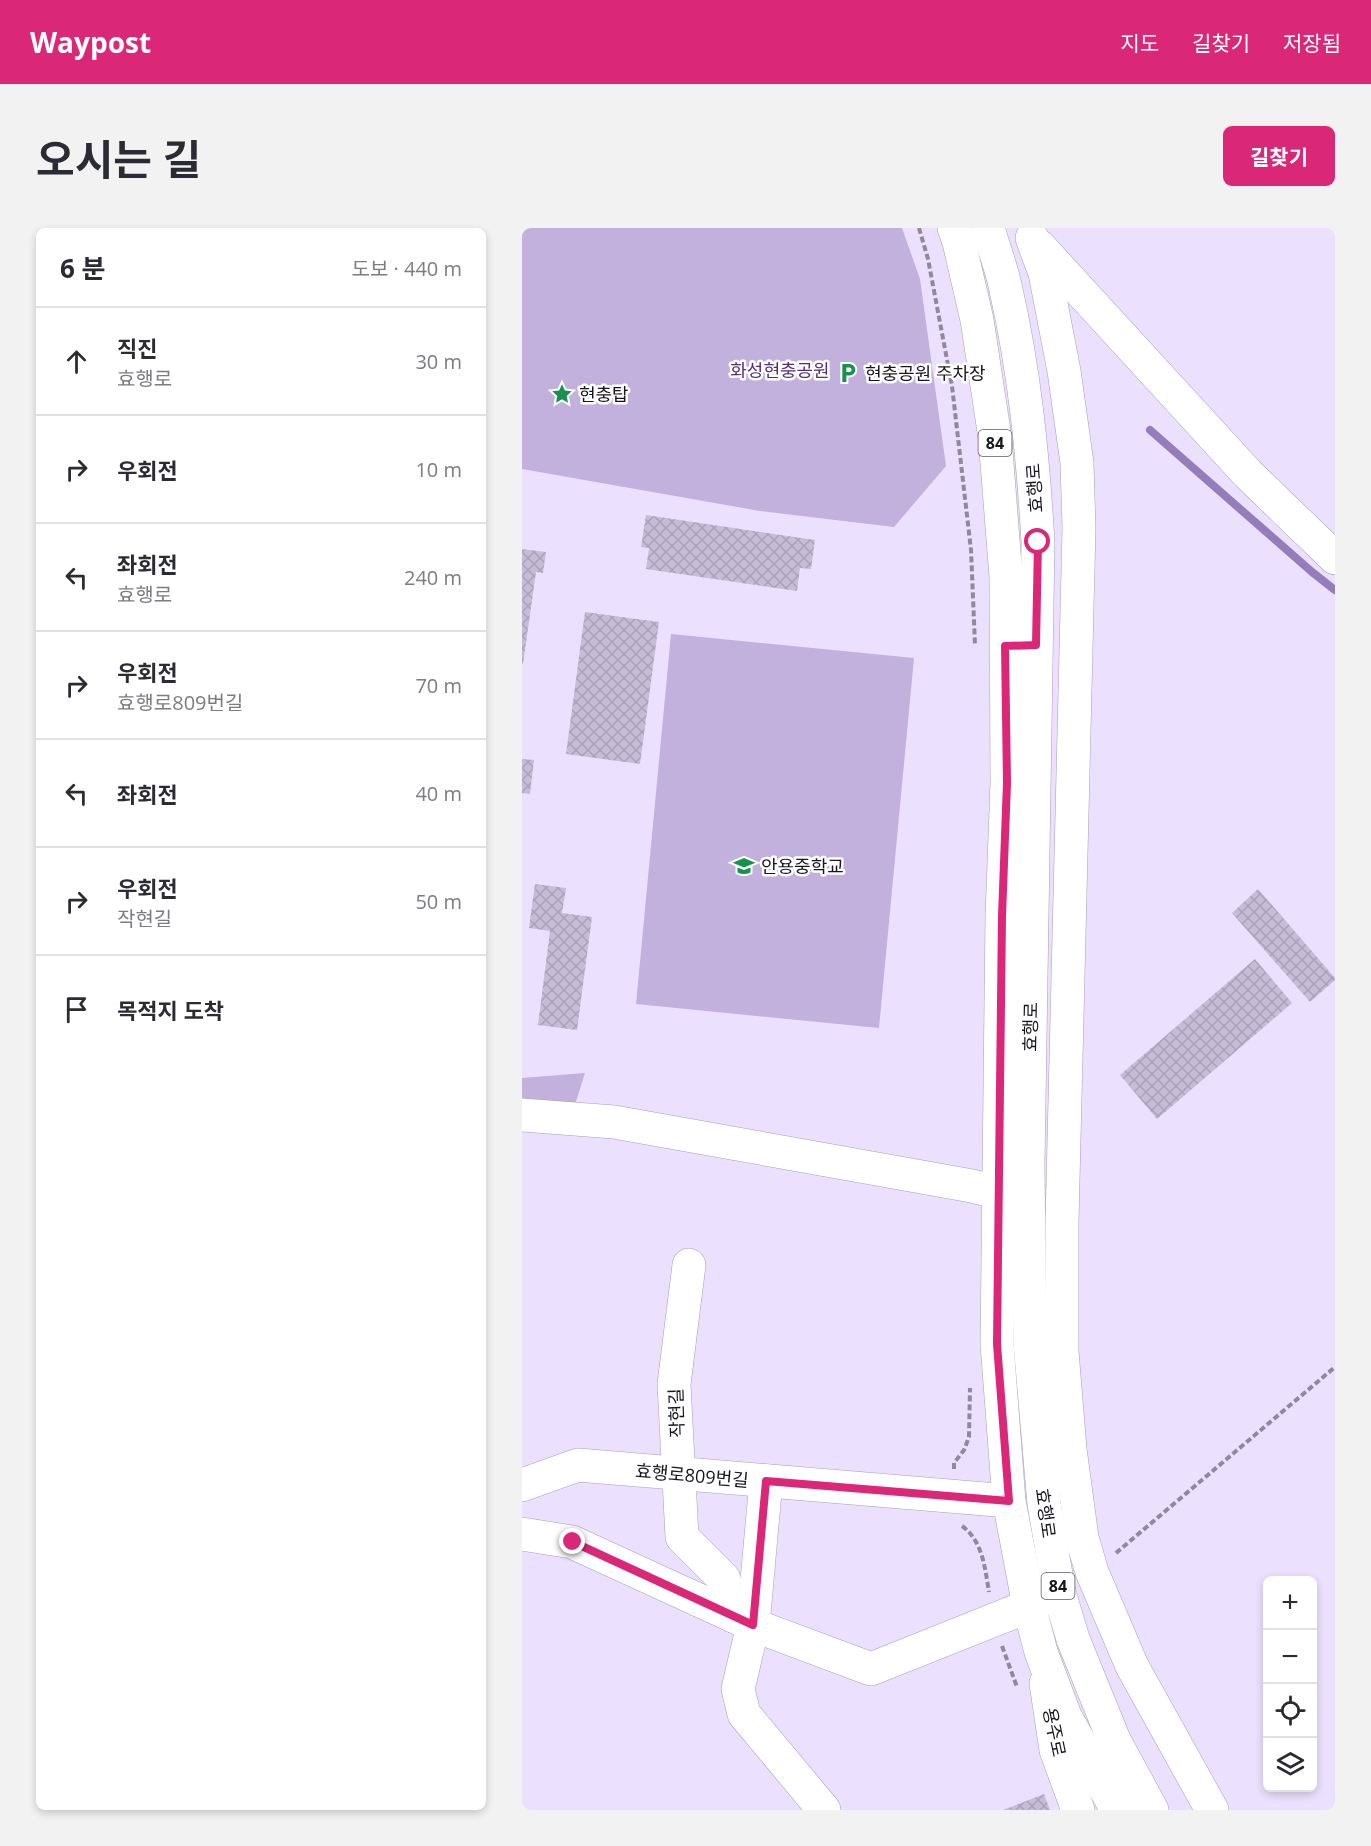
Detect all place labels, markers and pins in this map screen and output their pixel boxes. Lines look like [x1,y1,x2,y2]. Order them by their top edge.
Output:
parking icon: 현충공원 주차장 [836,361,860,385]
place label: 현충공원 주차장 [865,361,986,385]
place icon: 현충탑 [550,382,574,406]
place label: 현충탑 [579,382,629,406]
school or university icon: 안용중학교 [732,854,756,878]
place label: 안용중학교 [761,854,844,878]

